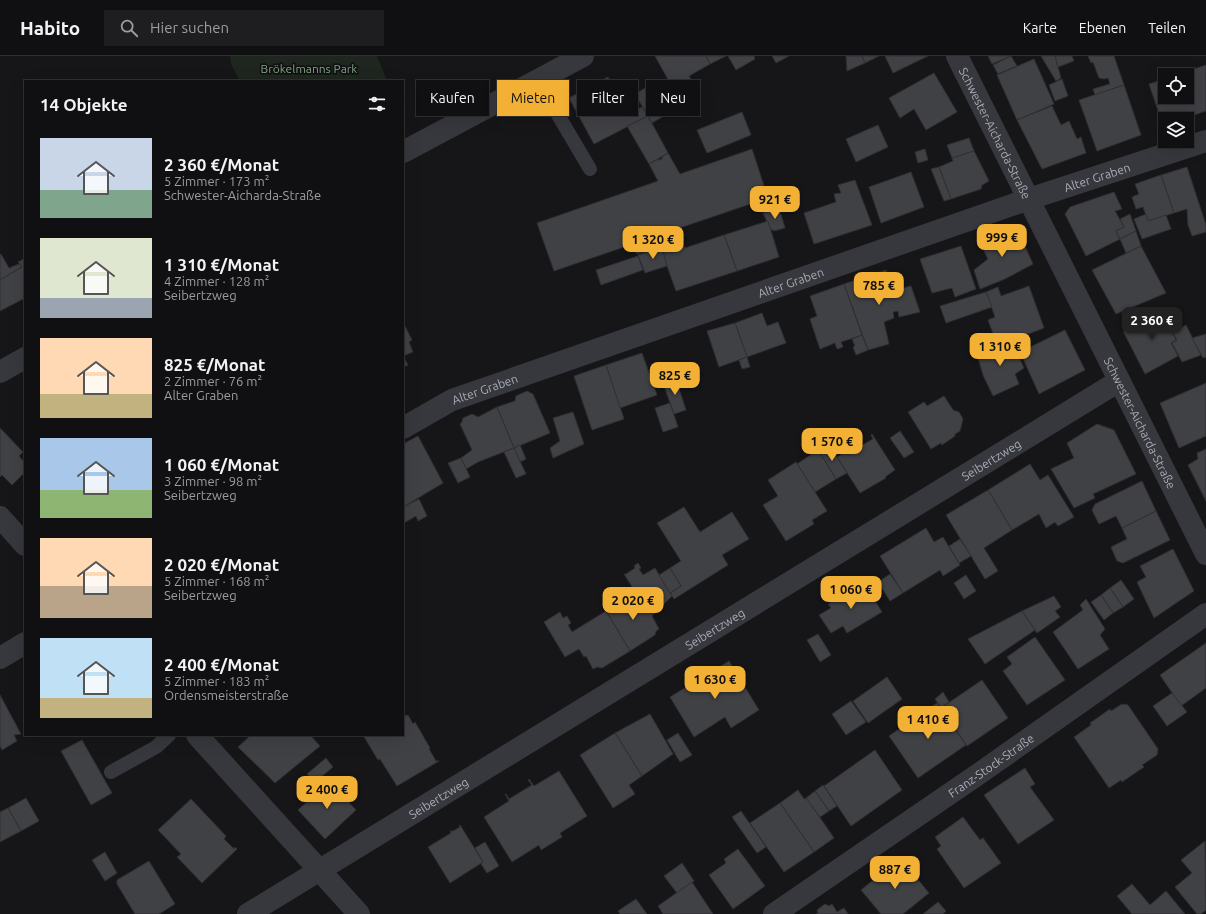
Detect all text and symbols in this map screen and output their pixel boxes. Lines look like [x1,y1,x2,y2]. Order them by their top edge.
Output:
search box [104,10,384,46]
text: Habito [20,17,80,39]
icon: search [118,17,140,39]
text: Hier suchen [150,19,229,36]
text: Karte [1023,20,1057,36]
text: Ebenen [1079,20,1126,36]
text: Teilen [1148,20,1186,36]
park label: Brökelmanns Park [261,62,357,75]
street label: Schwester-Aicharda-Straße [957,65,1034,201]
map controls [1158,68,1194,148]
button: locate [1158,68,1194,104]
chip: Kaufen [416,80,489,116]
chip: Mieten [497,80,569,116]
chip: Filter [577,80,638,116]
chip: Neu [646,80,700,116]
icon: filters [366,93,388,115]
text: 14 Objekte [40,95,128,114]
button: layers [1158,112,1194,148]
icon: home [72,154,120,202]
text: 2 360 €/Monat [164,155,279,174]
street label: Alter Graben [1062,160,1132,194]
text: 5 Zimmer · 173 m² [164,174,270,188]
pin: 921 € [747,186,803,220]
text: Schwester-Aicharda-Straße [164,188,321,202]
text: 921 € [759,192,791,206]
pin: 999 € [974,224,1030,258]
pin: 1 320 € [616,226,690,260]
text: 999 € [986,230,1018,244]
text: 1 320 € [632,232,674,246]
icon: home [72,254,120,302]
text: 1 310 €/Monat [164,255,279,274]
street label: Alter Graben [756,265,825,300]
pin: 785 € [851,272,907,306]
text: 4 Zimmer · 128 m² [164,274,270,288]
text: 785 € [863,278,895,292]
text: Seibertzweg [164,288,237,302]
pin: 2 360 € [1115,307,1189,341]
text: 2 360 € [1131,313,1173,327]
pin: 1 310 € [963,333,1037,367]
text: 1 310 € [979,339,1021,353]
icon: home [72,354,120,402]
text: 825 €/Monat [164,355,265,374]
street label: Schwester-Aicharda-Straße [1102,355,1179,491]
pin: 825 € [647,362,703,396]
text: 825 € [659,368,691,382]
street label: Alter Graben [450,371,519,406]
text: 2 Zimmer · 76 m² [164,374,262,388]
text: Alter Graben [164,388,238,402]
pin: 1 570 € [795,428,869,462]
text: 1 570 € [811,434,853,448]
street label: Seibertzweg [959,436,1023,482]
icon: home [72,454,120,502]
text: 1 060 €/Monat [164,455,279,474]
text: 3 Zimmer · 98 m² [164,474,262,488]
text: Seibertzweg [164,488,237,502]
icon: home [72,554,120,602]
text: 2 020 €/Monat [164,555,279,574]
text: 5 Zimmer · 168 m² [164,574,270,588]
pin: 1 060 € [814,576,888,610]
text: 1 060 € [830,582,872,596]
pin: 2 020 € [596,587,670,621]
text: Seibertzweg [164,588,237,602]
text: 2 020 € [612,593,654,607]
street label: Seibertzweg [683,605,747,652]
icon: home [72,654,120,702]
text: 2 400 €/Monat [164,655,279,674]
pin: 1 630 € [678,666,752,700]
text: 1 630 € [694,672,736,686]
text: 5 Zimmer · 183 m² [164,674,270,688]
text: Ordensmeisterstraße [164,688,289,702]
pin: 1 410 € [891,706,965,740]
text: 1 410 € [907,712,949,726]
street label: Franz-Stock-Straße [946,731,1036,799]
street label: Seibertzweg [406,775,470,821]
pin: 2 400 € [290,776,364,810]
text: 2 400 € [306,782,348,796]
pin: 887 € [867,856,923,890]
text: 887 € [879,862,911,876]

